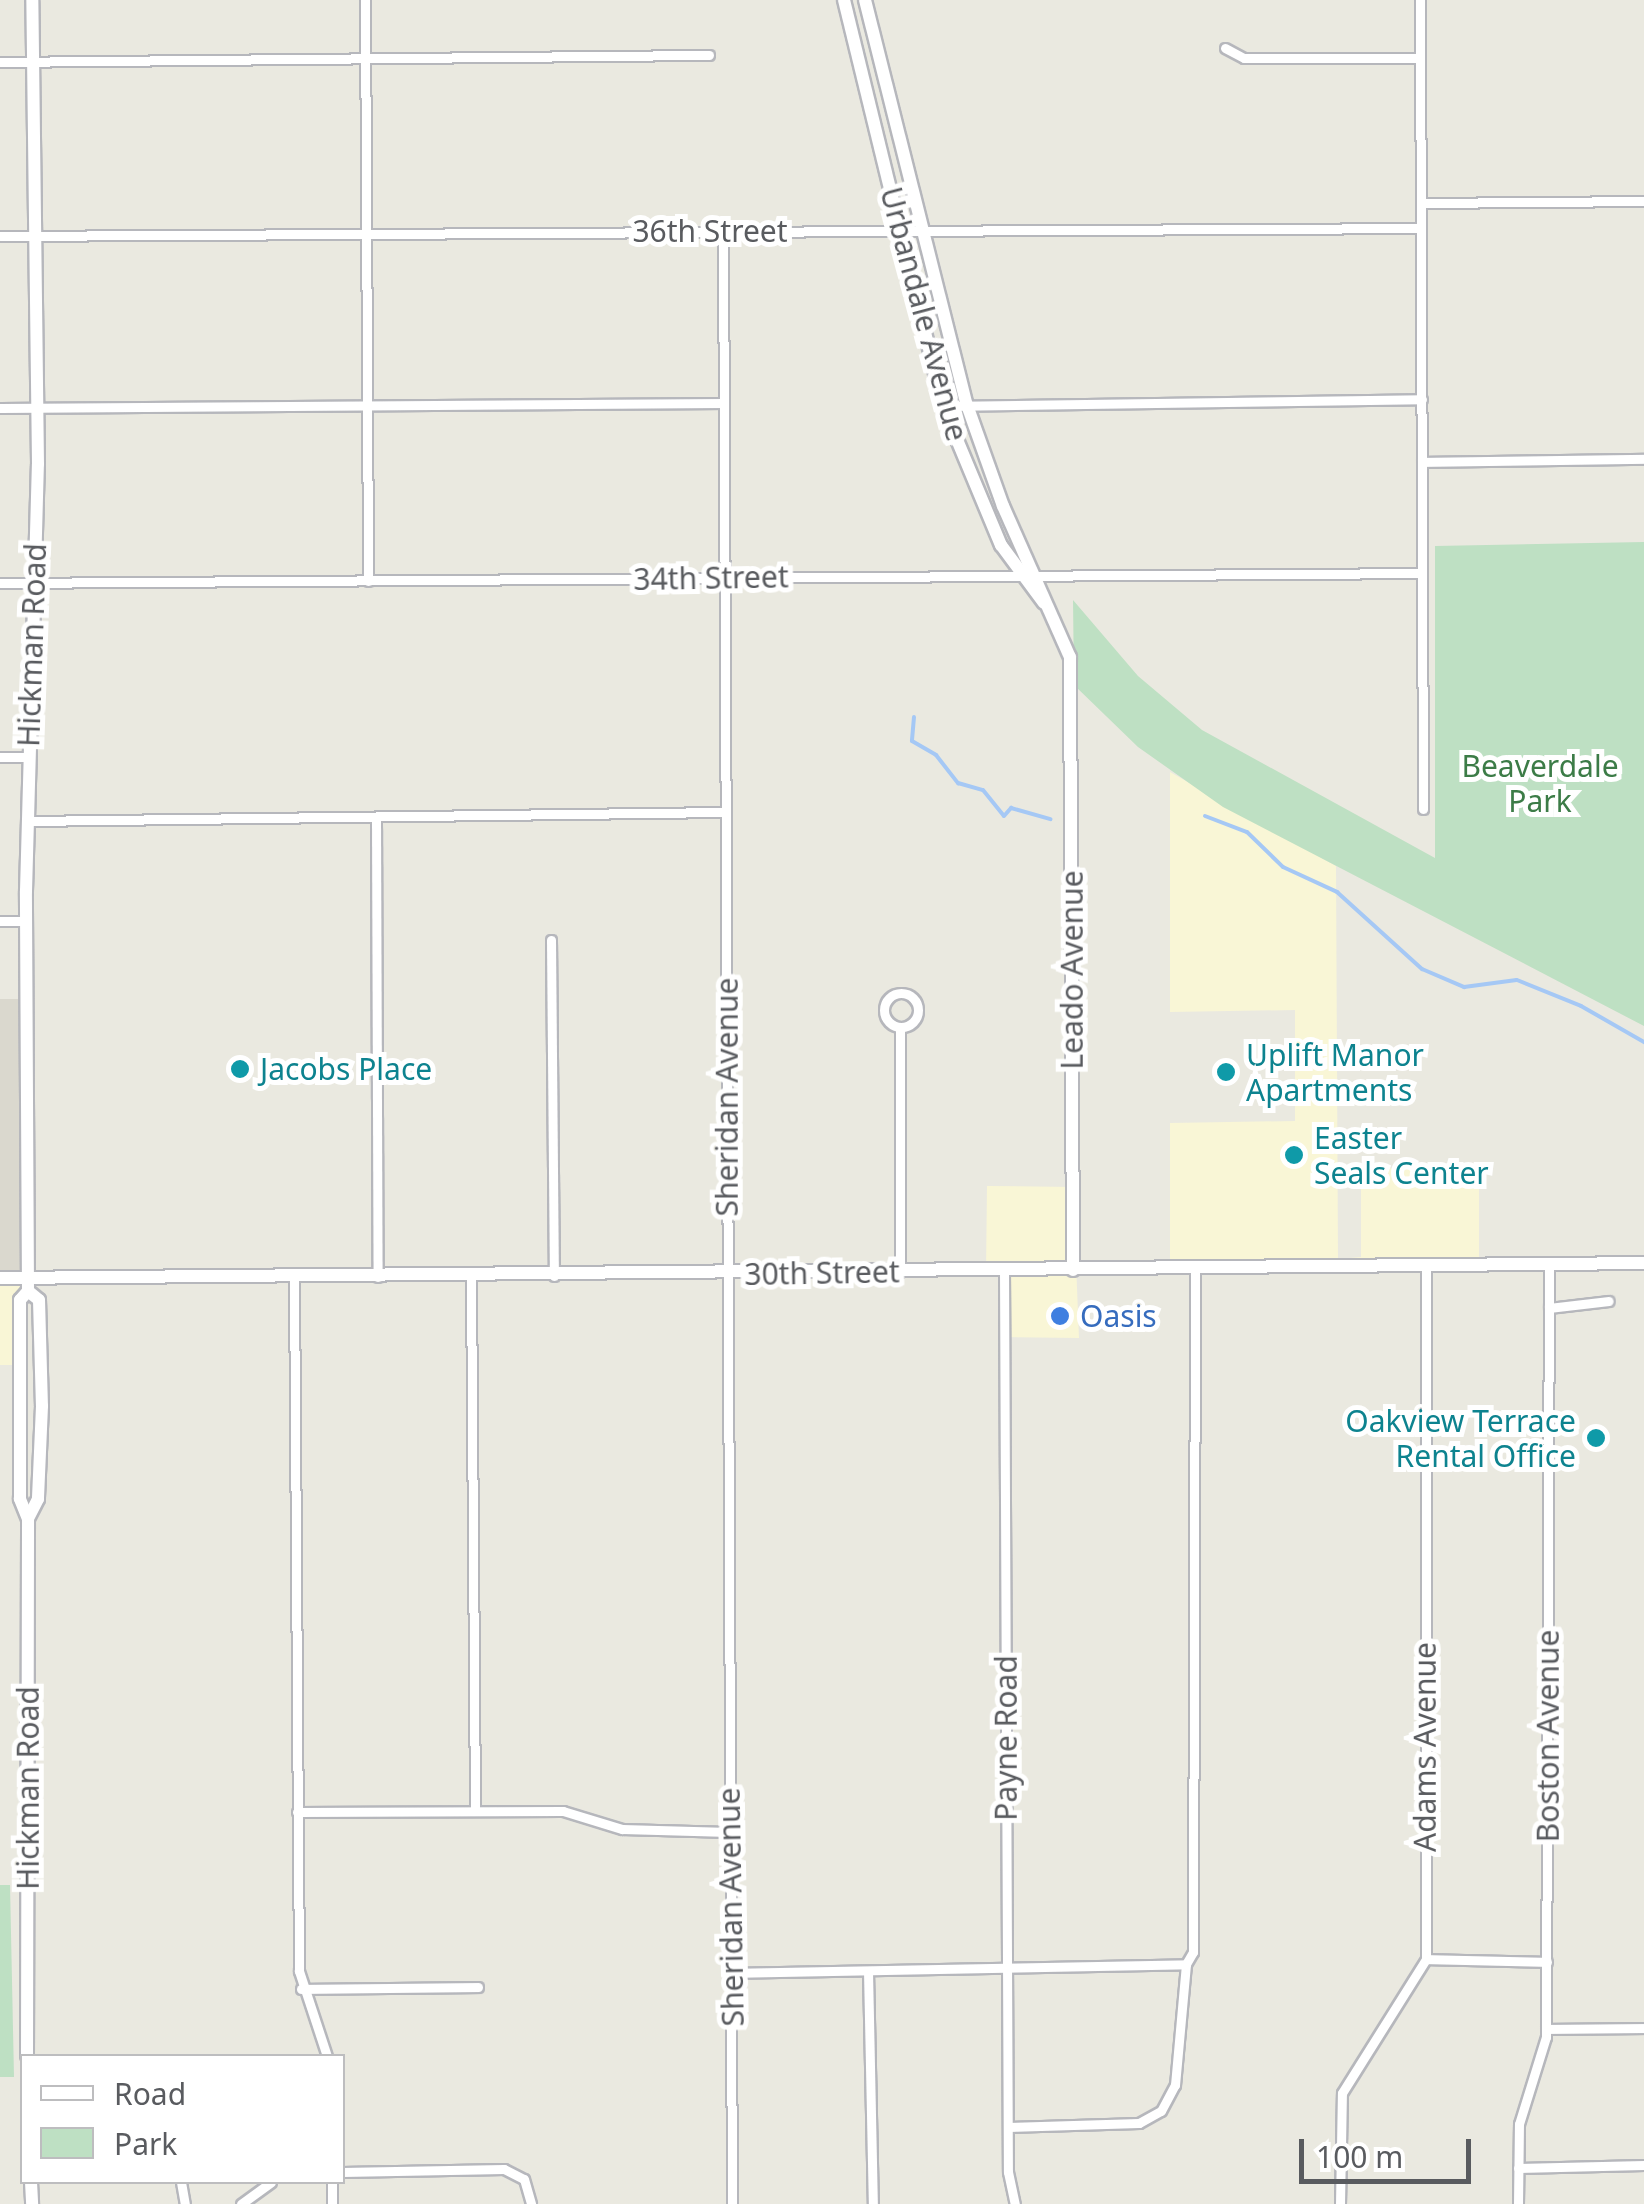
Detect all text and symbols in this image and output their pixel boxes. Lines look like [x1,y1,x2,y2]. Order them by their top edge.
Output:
street label: Urbandale Avenue [873,183,975,445]
street label: 36th Street [632,213,788,249]
street label: Hickman Road [10,543,54,747]
street label: 34th Street [633,559,789,597]
park label: Beaverdale Park [1461,748,1619,818]
street label: Leado Avenue [1054,870,1090,1070]
street label: Sheridan Avenue [709,977,745,1217]
place label: Uplift Manor Apartments [1246,1037,1424,1108]
place label: Jacobs Place [260,1051,432,1087]
marker: Jacobs Place [229,1058,251,1080]
marker: Uplift Manor Apartments [1215,1061,1237,1083]
place label: Easter Seals Center [1314,1120,1489,1190]
marker: Easter Seals Center [1283,1144,1305,1166]
street label: 30th Street [744,1254,900,1292]
place label: Oasis [1080,1298,1157,1334]
marker: Oasis [1049,1305,1071,1327]
place label: Oakview Terrace Rental Office [1345,1403,1576,1474]
marker: Oakview Terrace Rental Office [1585,1427,1607,1449]
street label: Boston Avenue [1530,1630,1566,1842]
street label: Adams Avenue [1407,1642,1443,1852]
street label: Payne Road [988,1655,1024,1821]
street label: Hickman Road [10,1686,46,1890]
street label: Sheridan Avenue [711,1787,751,2027]
legend [20,2054,345,2184]
text: Road [114,2073,186,2114]
scale bar [1304,2119,1476,2181]
text: Park [114,2123,177,2164]
text: 100 m [1316,2136,1403,2177]

